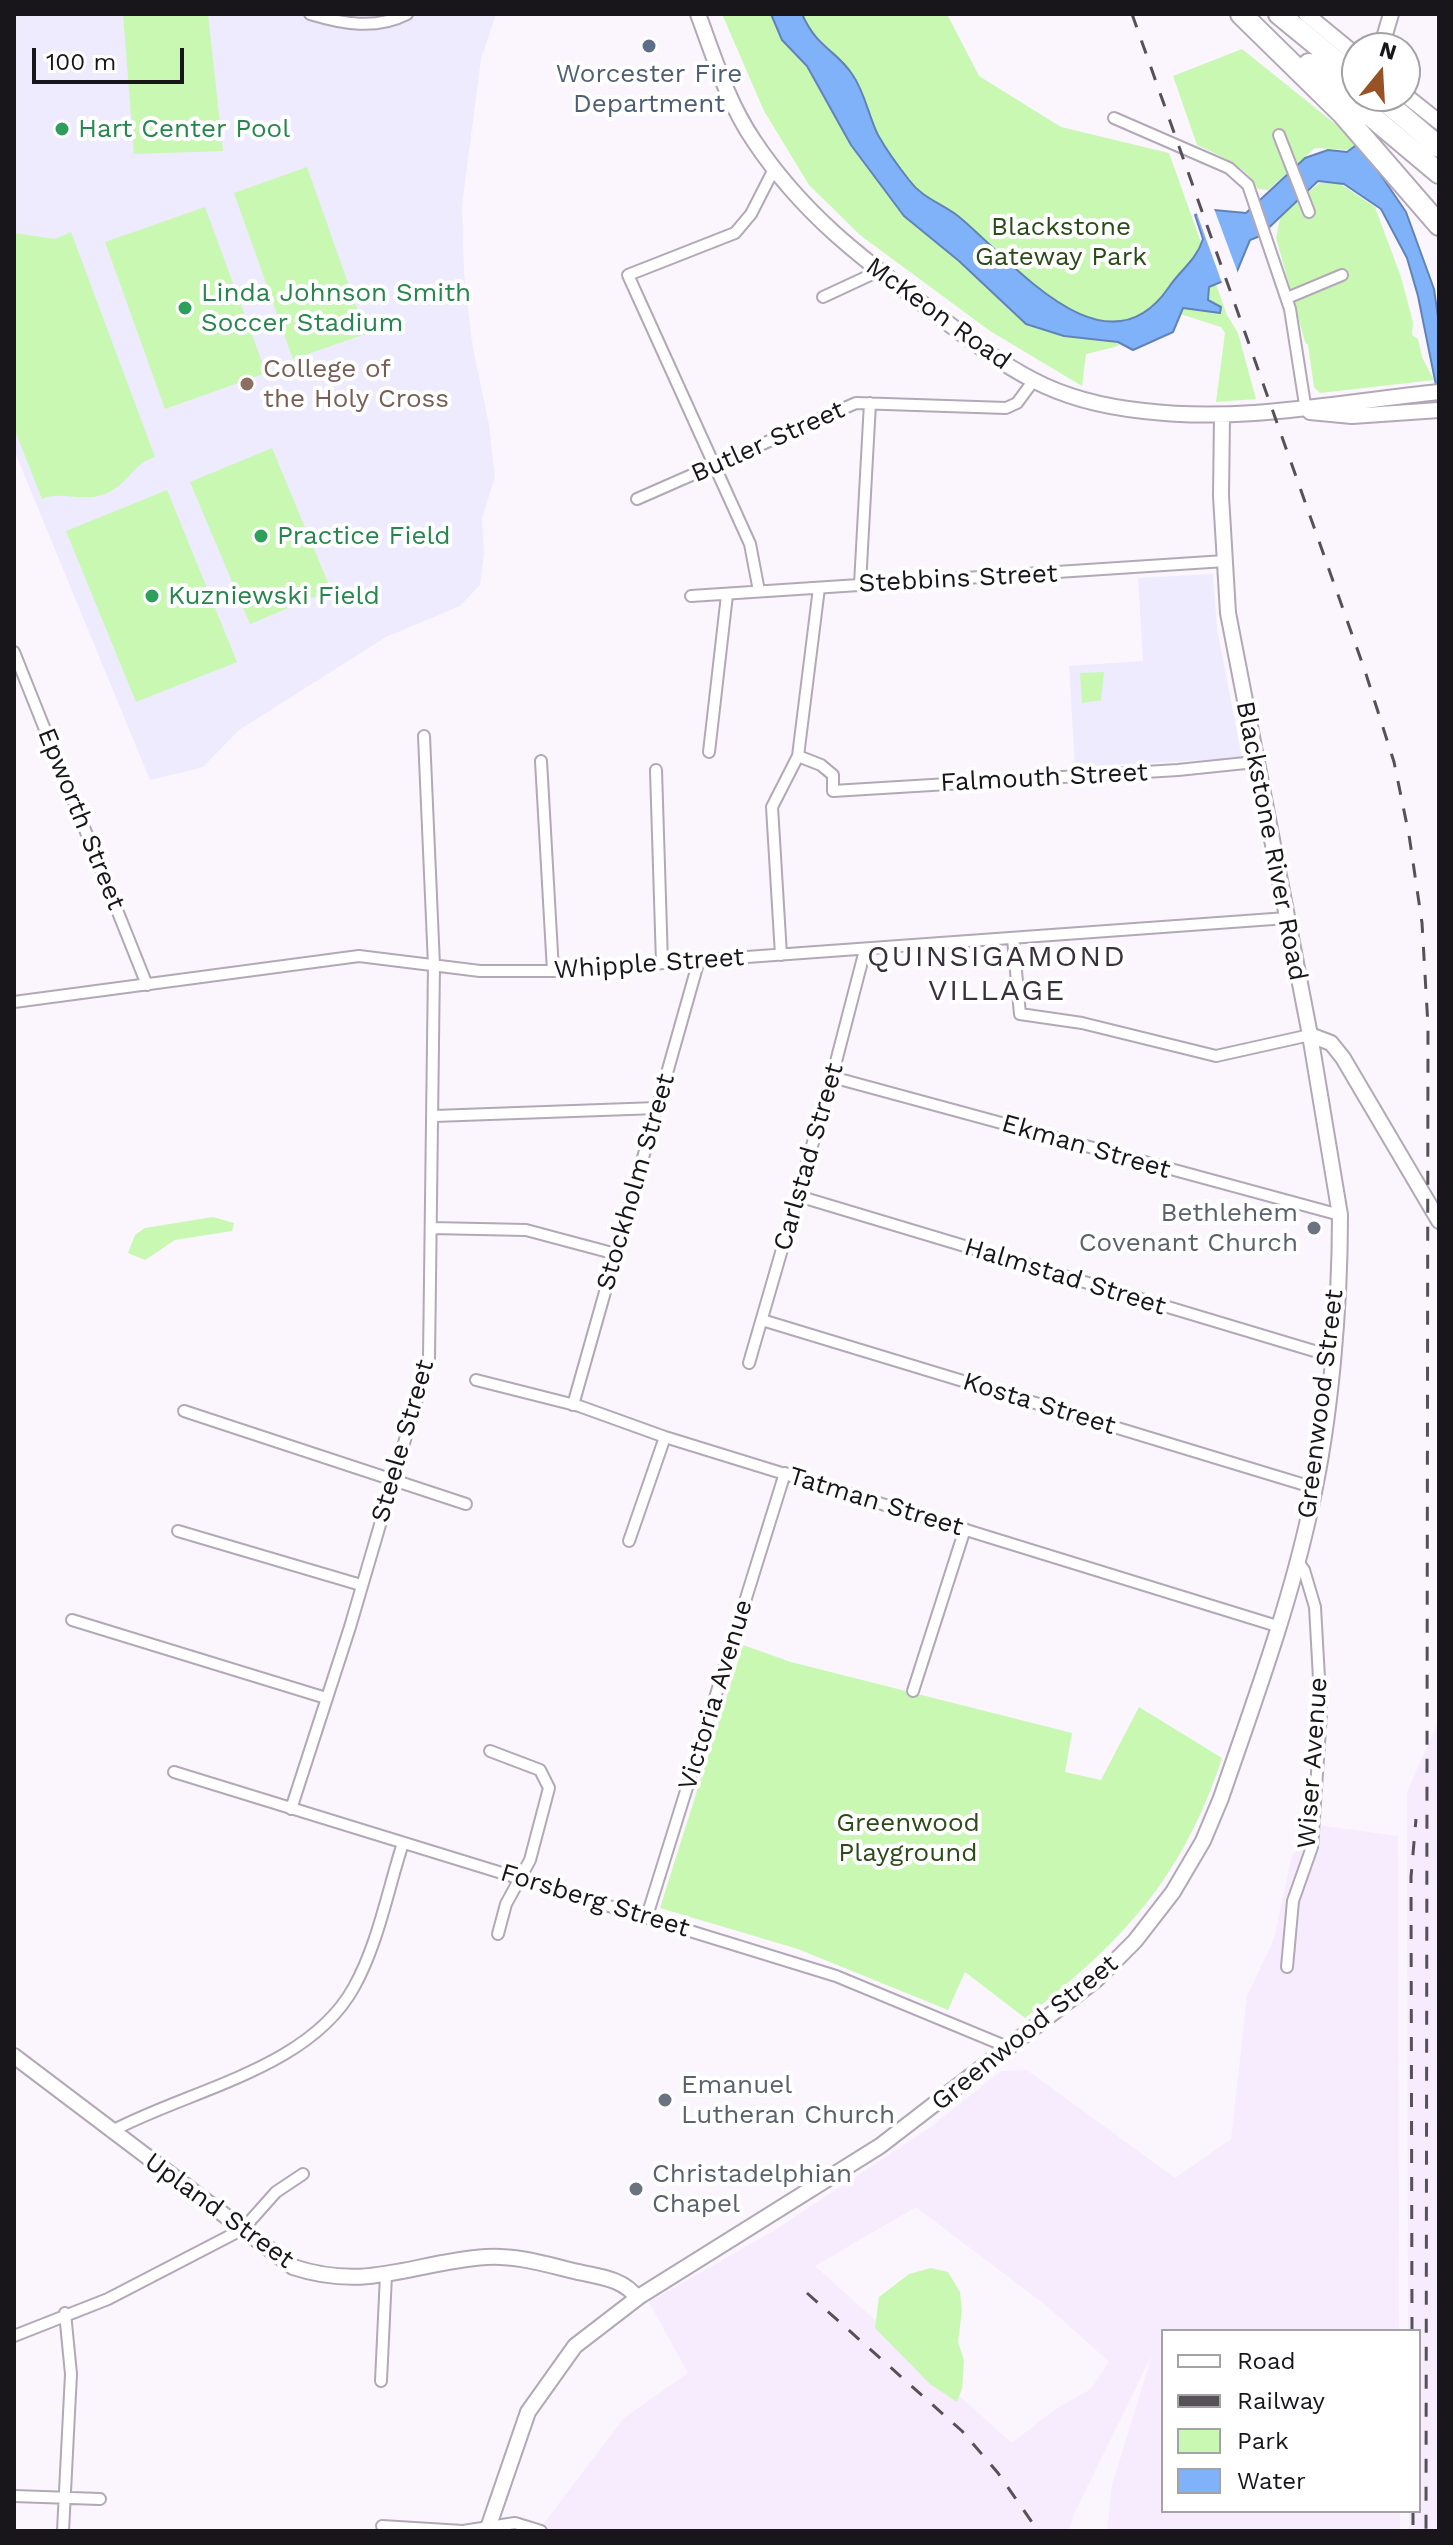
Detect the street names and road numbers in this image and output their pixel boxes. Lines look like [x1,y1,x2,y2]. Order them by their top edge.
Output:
street label: McKeon Road [859,251,1017,377]
street label: Butler Street [686,394,850,490]
street label: Stebbins Street [858,558,1058,600]
street label: Blackstone River Road [1229,698,1313,984]
street label: Epworth Street [30,724,132,914]
street label: Falmouth Street [939,757,1149,799]
street label: Whipple Street [553,942,745,986]
street label: Carlstad Street [767,1060,851,1254]
street label: Stockholm Street [590,1070,682,1294]
street label: Ekman Street [998,1108,1174,1186]
street label: Halmstad Street [960,1232,1170,1322]
street label: Greenwood Street [1291,1288,1351,1520]
street label: Steele Street [365,1356,441,1526]
street label: Kosta Street [959,1366,1119,1442]
street label: Tatman Street [785,1461,967,1543]
street label: Victoria Avenue [672,1596,760,1794]
street label: Wiser Avenue [1291,1676,1335,1850]
street label: Forsberg Street [497,1857,693,1945]
street label: Greenwood Street [925,1948,1125,2118]
street label: Upland Street [138,2146,300,2276]

